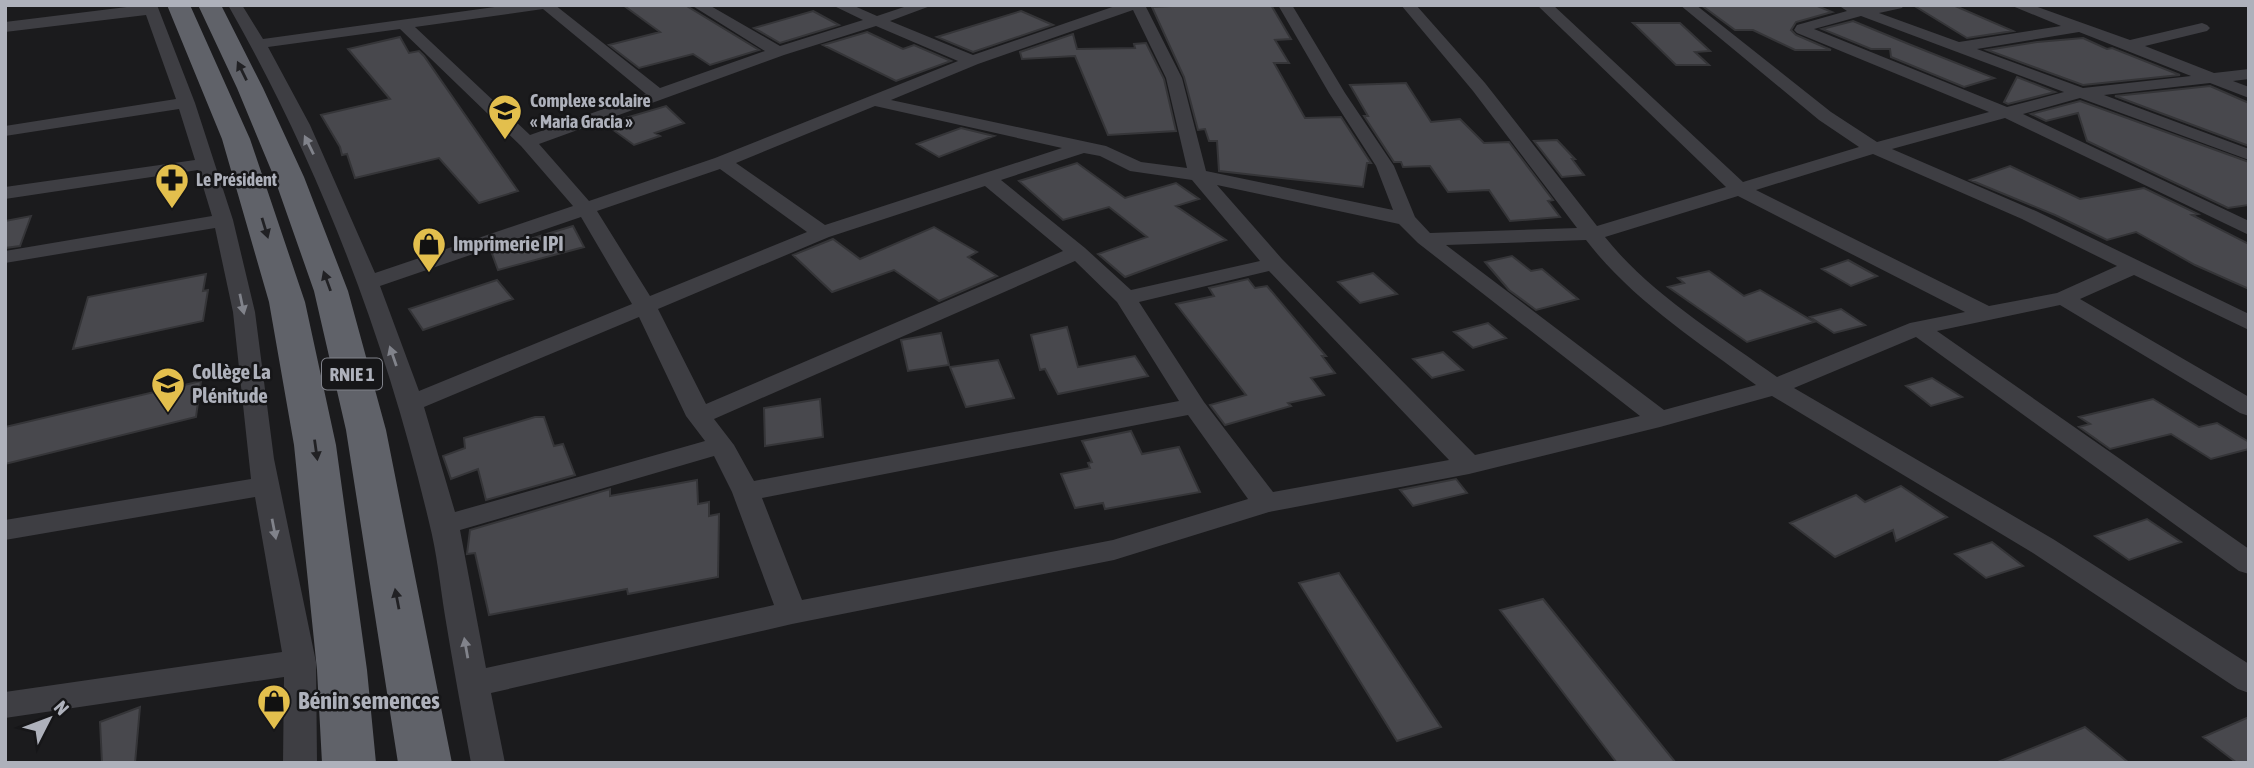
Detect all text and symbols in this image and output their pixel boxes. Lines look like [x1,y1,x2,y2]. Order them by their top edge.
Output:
one-way arrow [236,61,247,81]
place label: Complexe scolaire « Maria Gracia » [530,90,651,132]
school or university icon: Complexe scolaire « Maria Gracia » [486,92,524,141]
one-way arrow [303,135,314,155]
pharmacy icon: Le Président [153,161,191,210]
place label: Le Président [196,169,278,190]
one-way arrow [261,218,271,239]
shop icon: Imprimerie IPI [410,225,448,274]
place label: Imprimerie IPI [453,231,564,255]
one-way arrow [321,271,332,292]
one-way arrow [237,293,248,315]
one-way arrow [387,346,398,367]
road number: RNIE 1 [322,358,382,390]
place label: Collège La Plénitude [192,359,271,407]
school or university icon: Collège La Plénitude [149,365,187,414]
one-way arrow [311,439,322,461]
one-way arrow [269,518,280,540]
one-way arrow [391,588,402,610]
one-way arrow [460,637,471,659]
shop icon: Bénin semences [255,682,293,731]
north arrow [14,684,84,754]
place label: Bénin semences [298,687,440,714]
text: N [50,696,74,719]

